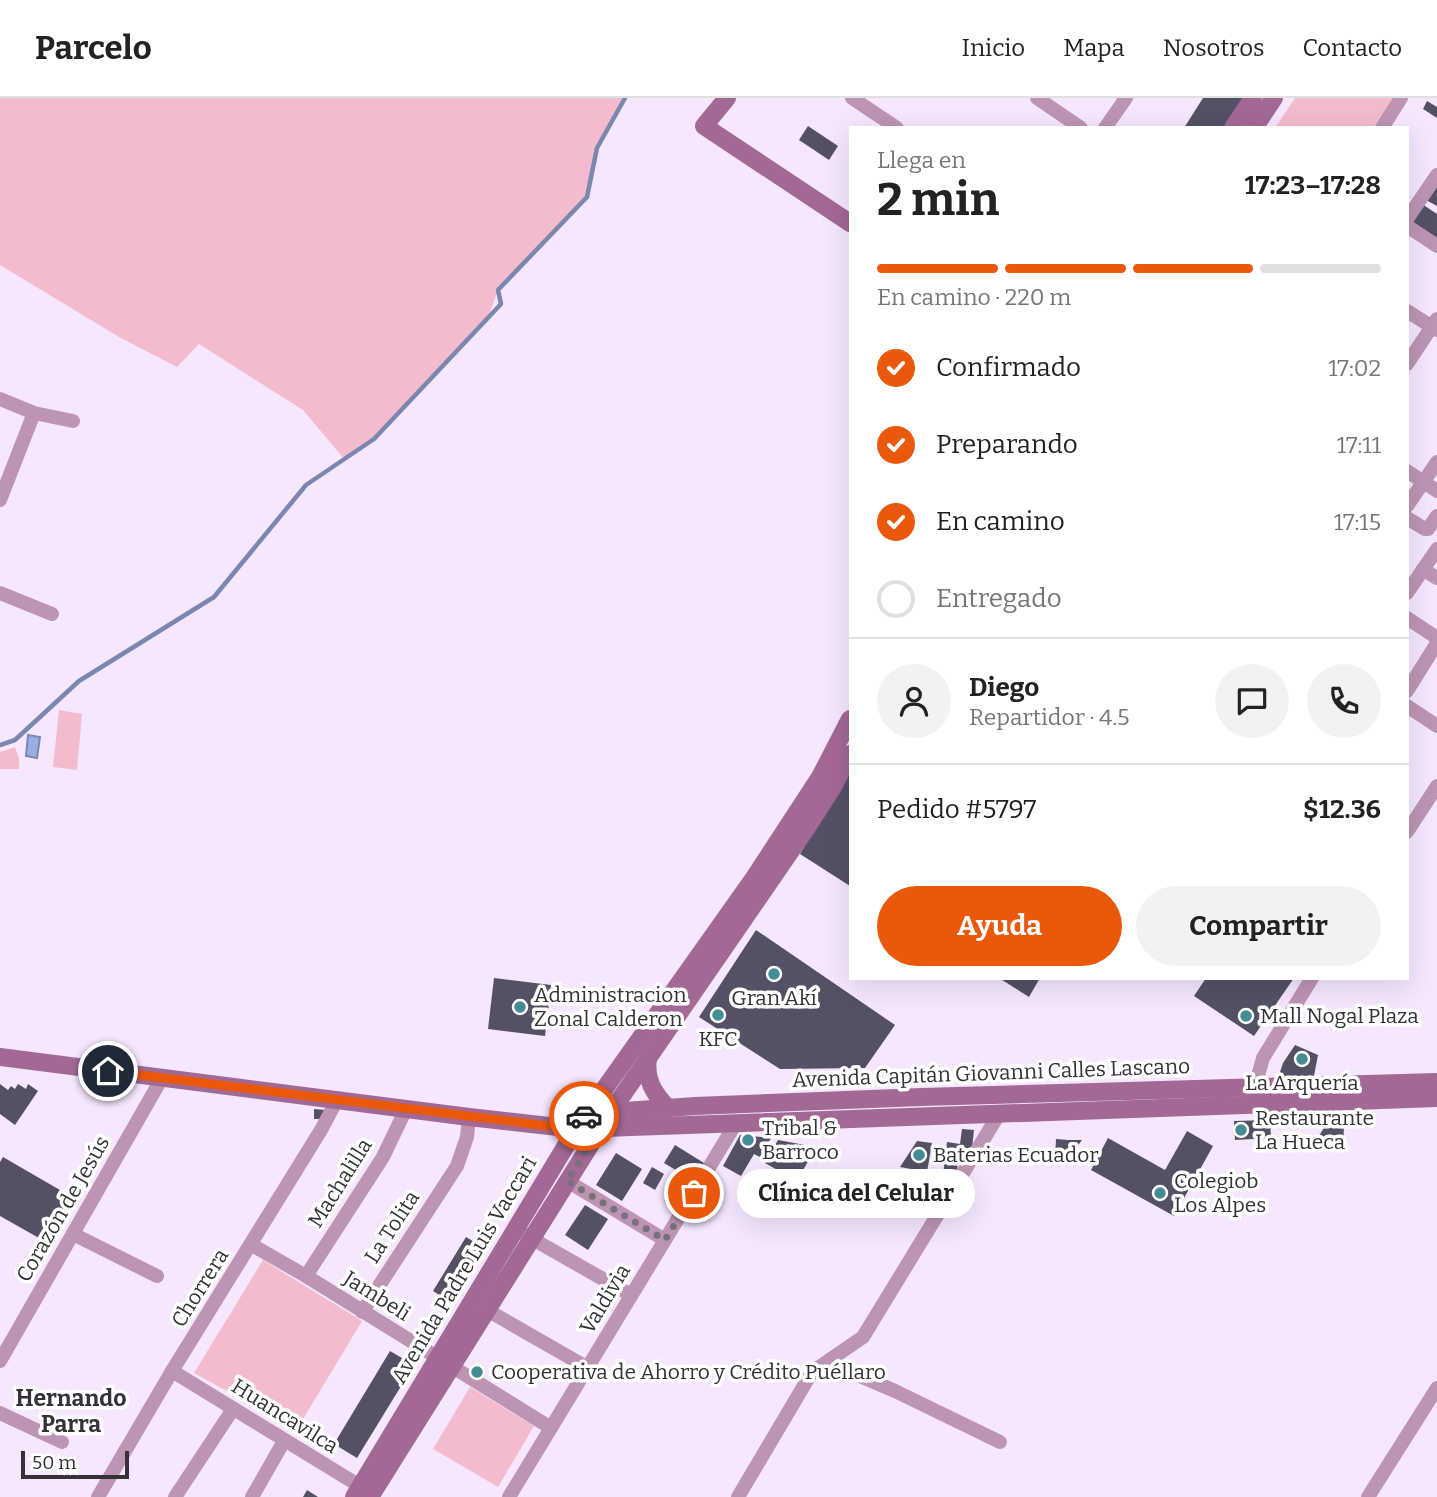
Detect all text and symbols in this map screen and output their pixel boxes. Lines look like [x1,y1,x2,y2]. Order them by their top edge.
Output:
text: Parcelo [35,28,152,68]
text: Inicio [961,34,1025,62]
text: Mapa [1063,34,1125,62]
text: Nosotros [1163,34,1264,62]
text: Contacto [1302,34,1402,62]
text: Llega en [877,146,966,174]
text: 17:23–17:28 [1245,170,1381,201]
text: 2 min [877,172,999,227]
text: En camino · 220 m [877,283,1071,311]
icon: check [877,349,915,387]
text: Confirmado [936,352,1081,383]
text: 17:02 [1328,354,1381,382]
icon: check [877,426,915,464]
text: Preparando [936,429,1078,460]
text: 17:11 [1337,431,1381,459]
icon: check [877,503,915,541]
text: En camino [936,506,1065,537]
text: 17:15 [1334,508,1381,536]
text: Entregado [936,583,1062,614]
button: person [877,664,951,738]
button: chat [1215,664,1289,738]
button: phone [1307,664,1381,738]
text: Diego [969,672,1039,703]
text: Repartidor · 4.5 [969,703,1130,731]
text: Pedido #5797 [877,794,1036,825]
text: $12.36 [1303,794,1381,825]
button: Ayuda [877,886,1122,966]
button: Compartir [1136,886,1381,966]
marker: Gran Akí [766,966,782,982]
place label: Administracion Zonal Calderon [534,982,687,1032]
place label: Gran Akí [731,985,817,1011]
marker: Administracion Zonal Calderon [512,999,528,1015]
place label: Mall Nogal Plaza [1260,1003,1419,1029]
marker: KFC [710,1007,726,1023]
marker: Mall Nogal Plaza [1238,1008,1254,1024]
place label: KFC [698,1026,738,1052]
pin [78,1041,138,1101]
marker: La Arquería [1294,1051,1310,1067]
icon: home [89,1052,127,1090]
street label: Avenida Capitán Giovanni Calles Lascano [791,1053,1191,1093]
place label: La Arquería [1245,1070,1359,1096]
courier [549,1081,619,1151]
icon: car [565,1097,603,1135]
place label: Restaurante La Hueca [1255,1105,1374,1155]
place label: Tribal & Barroco [762,1115,839,1165]
marker: Restaurante La Hueca [1233,1122,1249,1138]
street label: Corazón de Jesús [11,1131,115,1287]
marker: Tribal & Barroco [740,1132,756,1148]
street label: Machalilla [302,1133,378,1232]
place label: Baterias Ecuador [933,1142,1099,1168]
marker: Baterias Ecuador [911,1147,927,1163]
street label: Avenida Padre Luis Vaccari [386,1152,542,1388]
pin [664,1163,724,1223]
callout: Clínica del Celular [736,1168,974,1218]
place label: Colegiob Los Alpes [1174,1168,1266,1218]
icon: bag [675,1174,713,1212]
text: Clínica del Celular [758,1179,954,1207]
street label: La Tolita [359,1185,425,1268]
marker: Colegiob Los Alpes [1152,1185,1168,1201]
street label: Chorrera [166,1244,234,1332]
street label: Valdivia [574,1259,636,1339]
street label: Jambeli [338,1265,415,1327]
place label: Cooperativa de Ahorro y Crédito Puéllaro [491,1359,886,1385]
marker: Cooperativa de Ahorro y Crédito Puéllaro [469,1364,485,1380]
street label: Huancavilca [227,1373,344,1459]
district label: Hernando Parra [16,1384,126,1438]
scale bar [21,1448,130,1480]
text: 50 m [32,1451,76,1474]

